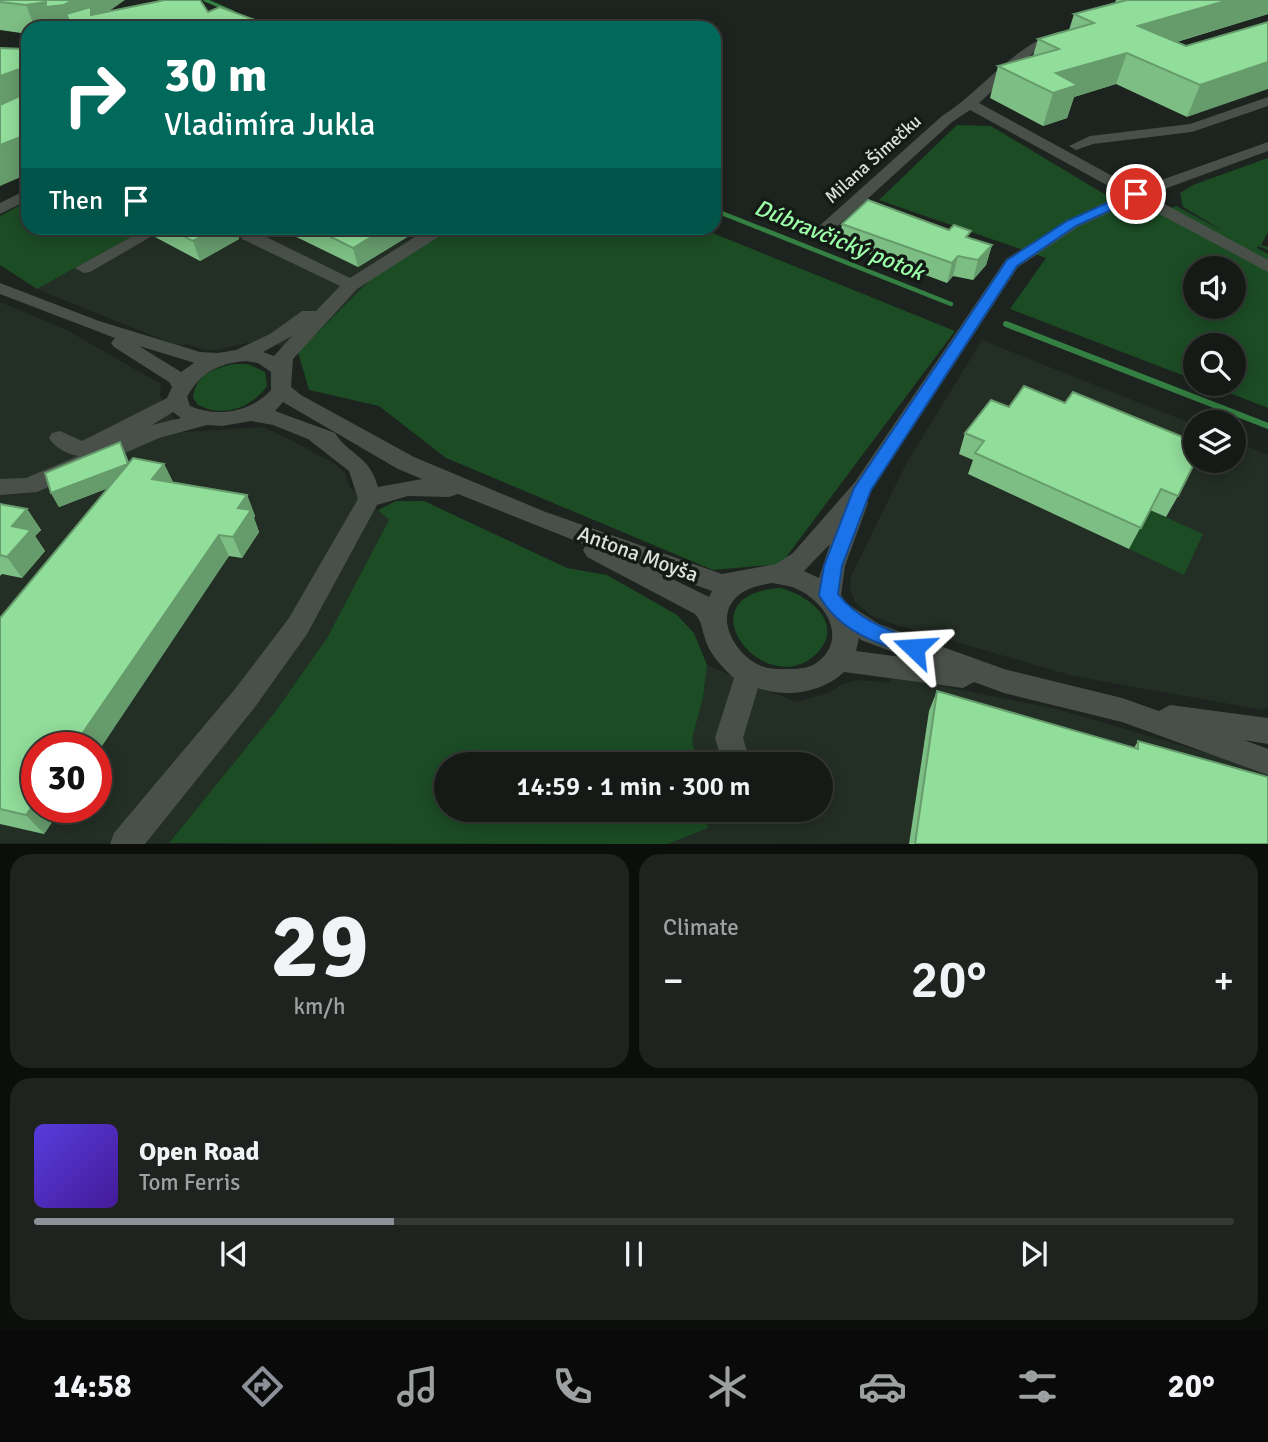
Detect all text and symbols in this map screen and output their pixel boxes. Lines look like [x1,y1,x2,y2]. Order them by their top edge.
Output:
text: 30 m [164,45,267,105]
icon: right [49,49,140,140]
text: Vladimíra Jukla [164,105,376,144]
street label: Milana Šimečku [820,110,926,208]
pin [1106,164,1166,224]
icon: arrive [1117,175,1155,213]
icon: arrive [117,182,155,220]
text: Then [49,185,103,217]
water label: Dúbravčický potok [750,193,930,288]
map controls [1183,256,1246,473]
button: sound [1183,256,1246,319]
button: search [1183,333,1246,396]
button: layers [1183,410,1246,473]
street label: Antona Moyša [574,520,702,588]
position arrow [877,611,951,685]
speed limit sign: 30 [21,732,112,823]
text: 14:59 · 1 min · 300 m [517,771,750,803]
text: 29 [270,890,369,1003]
text: Climate [663,913,739,942]
text: 20° [910,948,987,1012]
text: − [663,957,684,1004]
text: + [1213,957,1234,1004]
text: km/h [293,992,346,1021]
text: Open Road [139,1136,260,1168]
text: Tom Ferris [139,1168,240,1197]
icon: previous [215,1235,253,1273]
icon: pause [615,1235,653,1273]
icon: next [1015,1235,1053,1273]
icon: directions [238,1362,287,1411]
icon: music [393,1362,442,1411]
icon: phone [548,1362,597,1411]
icon: climate [703,1362,752,1411]
icon: car [858,1362,907,1411]
icon: filters [1013,1362,1062,1411]
text: 14:58 [53,1367,132,1406]
text: 20° [1168,1367,1215,1406]

